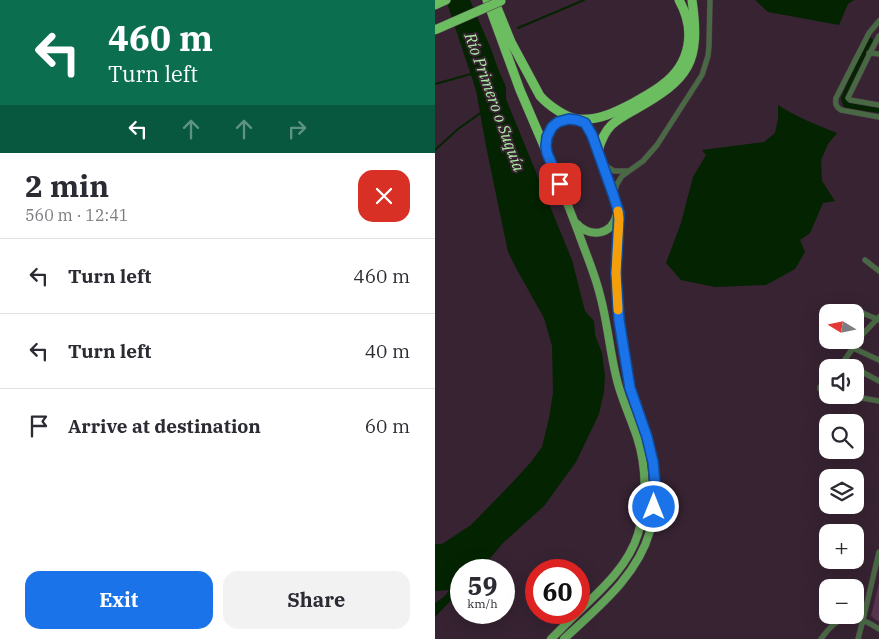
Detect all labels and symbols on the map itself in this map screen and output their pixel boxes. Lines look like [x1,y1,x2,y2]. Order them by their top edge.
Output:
water label: Río Primero o Suquía [460,29,529,174]
pin [539,163,581,205]
north arrow [819,304,864,349]
position arrow [627,480,679,532]
speed limit sign: 60 [525,559,590,624]

